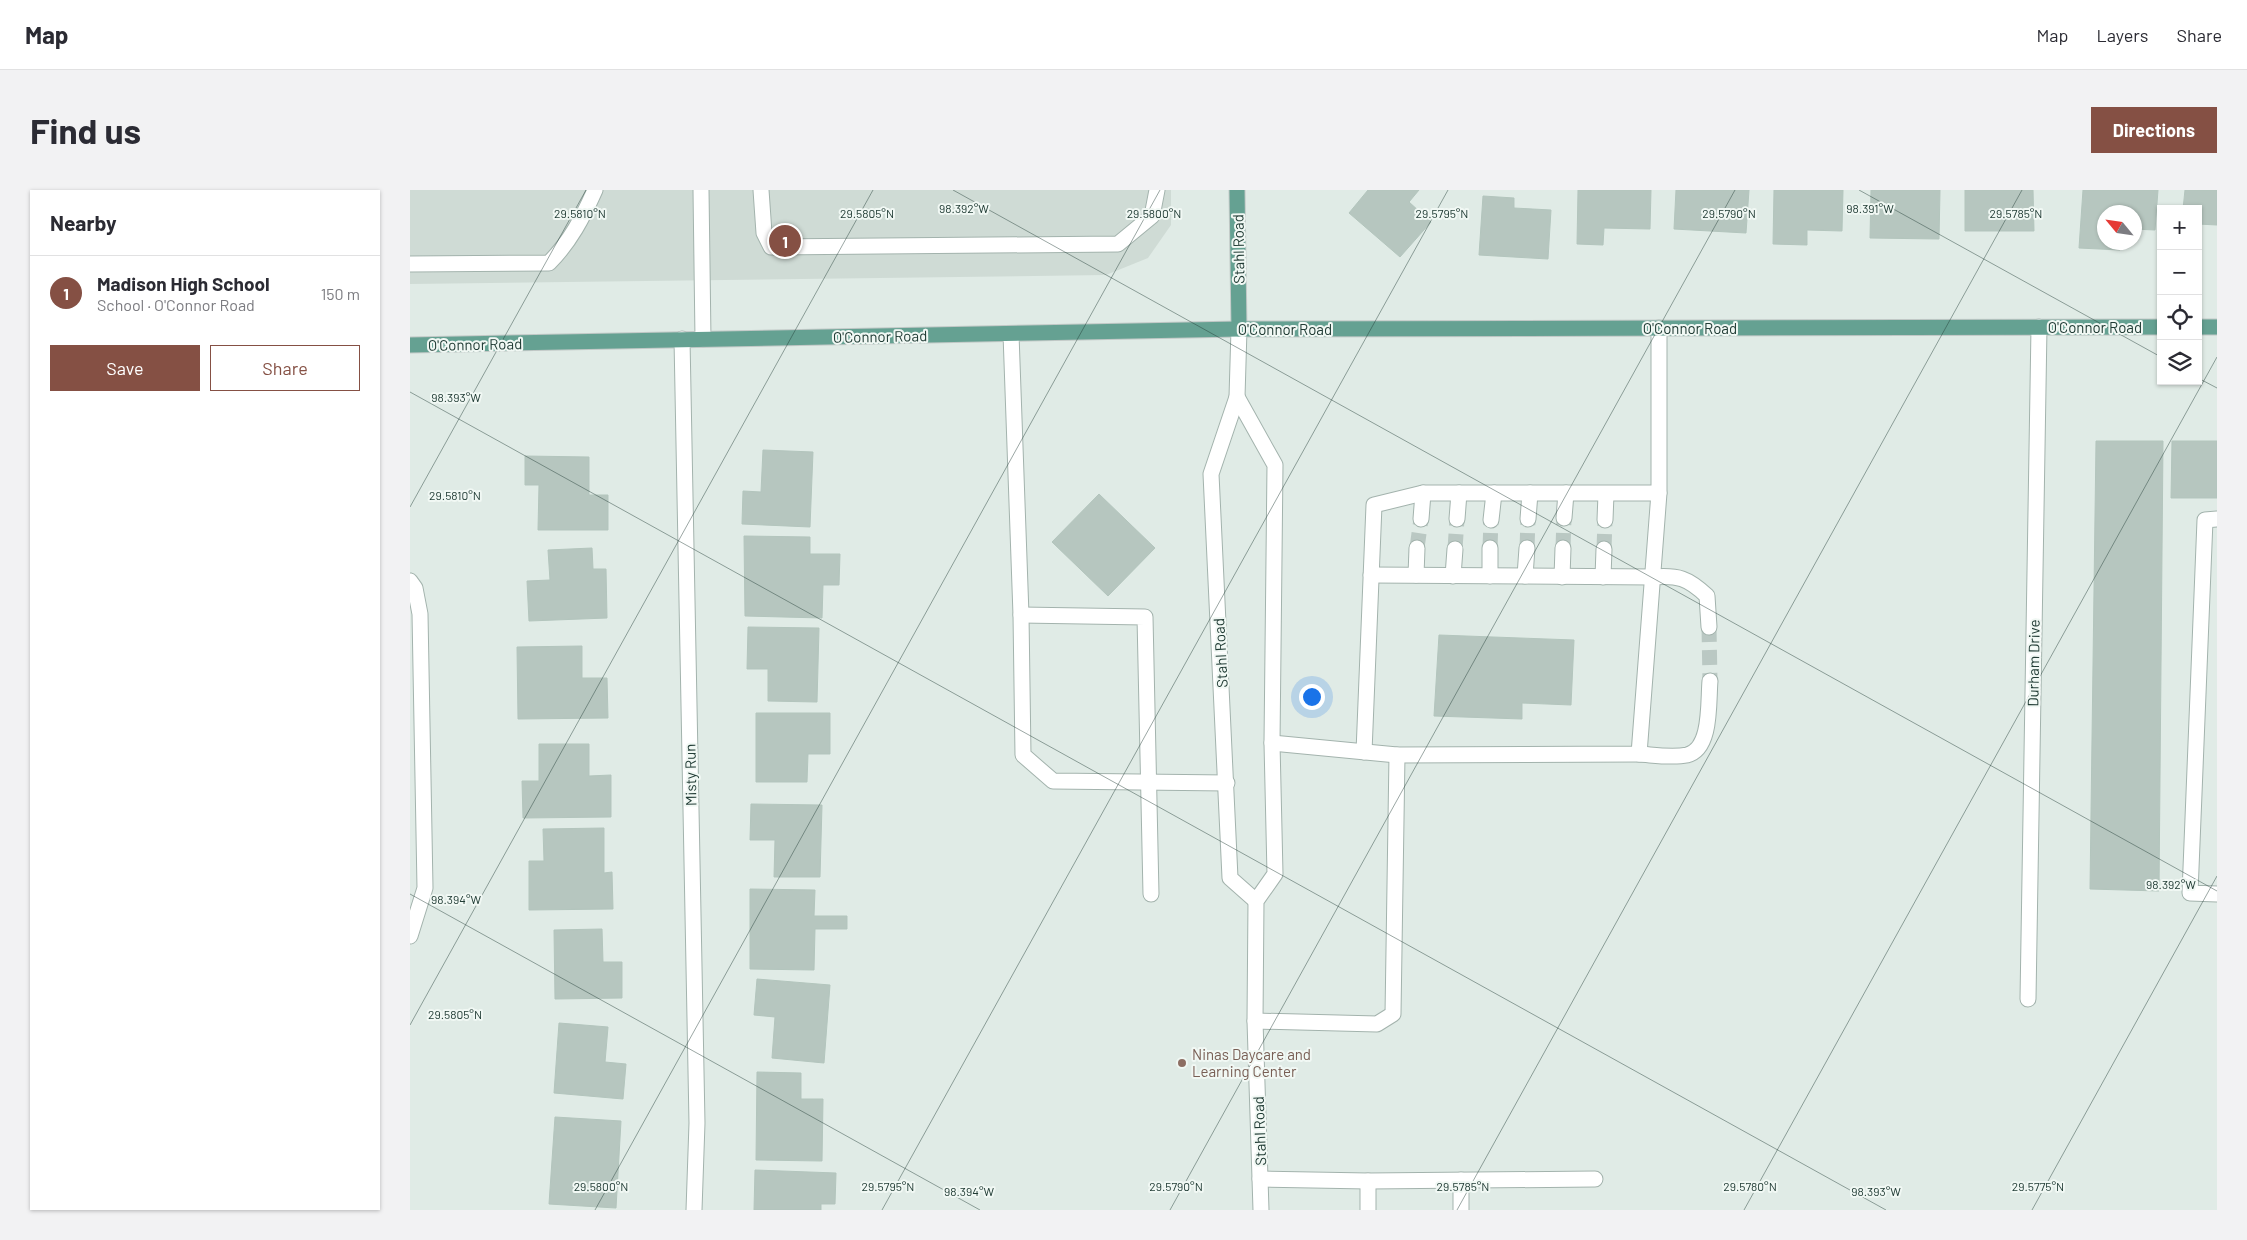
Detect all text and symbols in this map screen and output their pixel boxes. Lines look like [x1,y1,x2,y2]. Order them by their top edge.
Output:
text: Map [25,20,68,49]
text: Map [2036,24,2068,46]
text: Layers [2096,24,2149,46]
text: Share [2177,24,2222,46]
button: Directions [2091,107,2217,153]
text: Find us [30,109,141,151]
text: 98.392°W [939,201,989,215]
text: 98.391°W [1846,201,1894,215]
north arrow [2097,205,2142,250]
map controls [2157,205,2202,385]
button: + [2157,205,2202,250]
text: 29.5810°N [554,206,606,220]
text: 29.5805°N [840,206,894,220]
text: 29.5800°N [1127,206,1181,220]
text: 29.5795°N [1416,206,1468,220]
text: 29.5790°N [1702,206,1756,220]
text: 29.5785°N [1990,206,2042,220]
text: Nearby [50,210,116,235]
street label: Stahl Road [1228,214,1248,284]
pin: 1 [769,222,801,260]
button: − [2157,250,2202,295]
text: Madison High School [97,272,270,295]
text: 1 [63,284,69,303]
text: 150 m [321,284,360,303]
text: School · O'Connor Road [97,295,255,314]
button: locate [2157,295,2202,340]
street label: O'Connor Road [2048,318,2142,336]
street label: O'Connor Road [1643,319,1737,337]
street label: O'Connor Road [1238,320,1332,338]
street label: O'Connor Road [833,326,927,346]
street label: O'Connor Road [428,334,522,354]
button: layers [2157,340,2202,385]
button: Save [50,345,200,391]
button: Share [210,345,360,391]
text: 98.393°W [431,390,481,404]
text: 29.5810°N [429,488,481,502]
street label: Stahl Road [1209,618,1231,688]
street label: Durham Drive [2023,619,2043,707]
your location [1299,684,1325,710]
street label: Misty Run [680,744,700,806]
text: 98.392°W [2146,877,2196,891]
text: 98.394°W [431,892,481,906]
text: 29.5805°N [428,1007,482,1021]
place label: Ninas Daycare and Learning Center [1192,1045,1311,1080]
marker: Ninas Daycare and Learning Center [1176,1057,1188,1069]
street label: Stahl Road [1249,1096,1269,1166]
text: 29.5800°N [574,1179,628,1193]
text: 29.5795°N [862,1179,914,1193]
text: 29.5790°N [1149,1179,1203,1193]
text: 29.5785°N [1437,1179,1489,1193]
text: 29.5780°N [1723,1179,1777,1193]
text: 29.5775°N [2012,1179,2064,1193]
text: 98.394°W [944,1184,994,1198]
text: 98.393°W [1851,1184,1901,1198]

